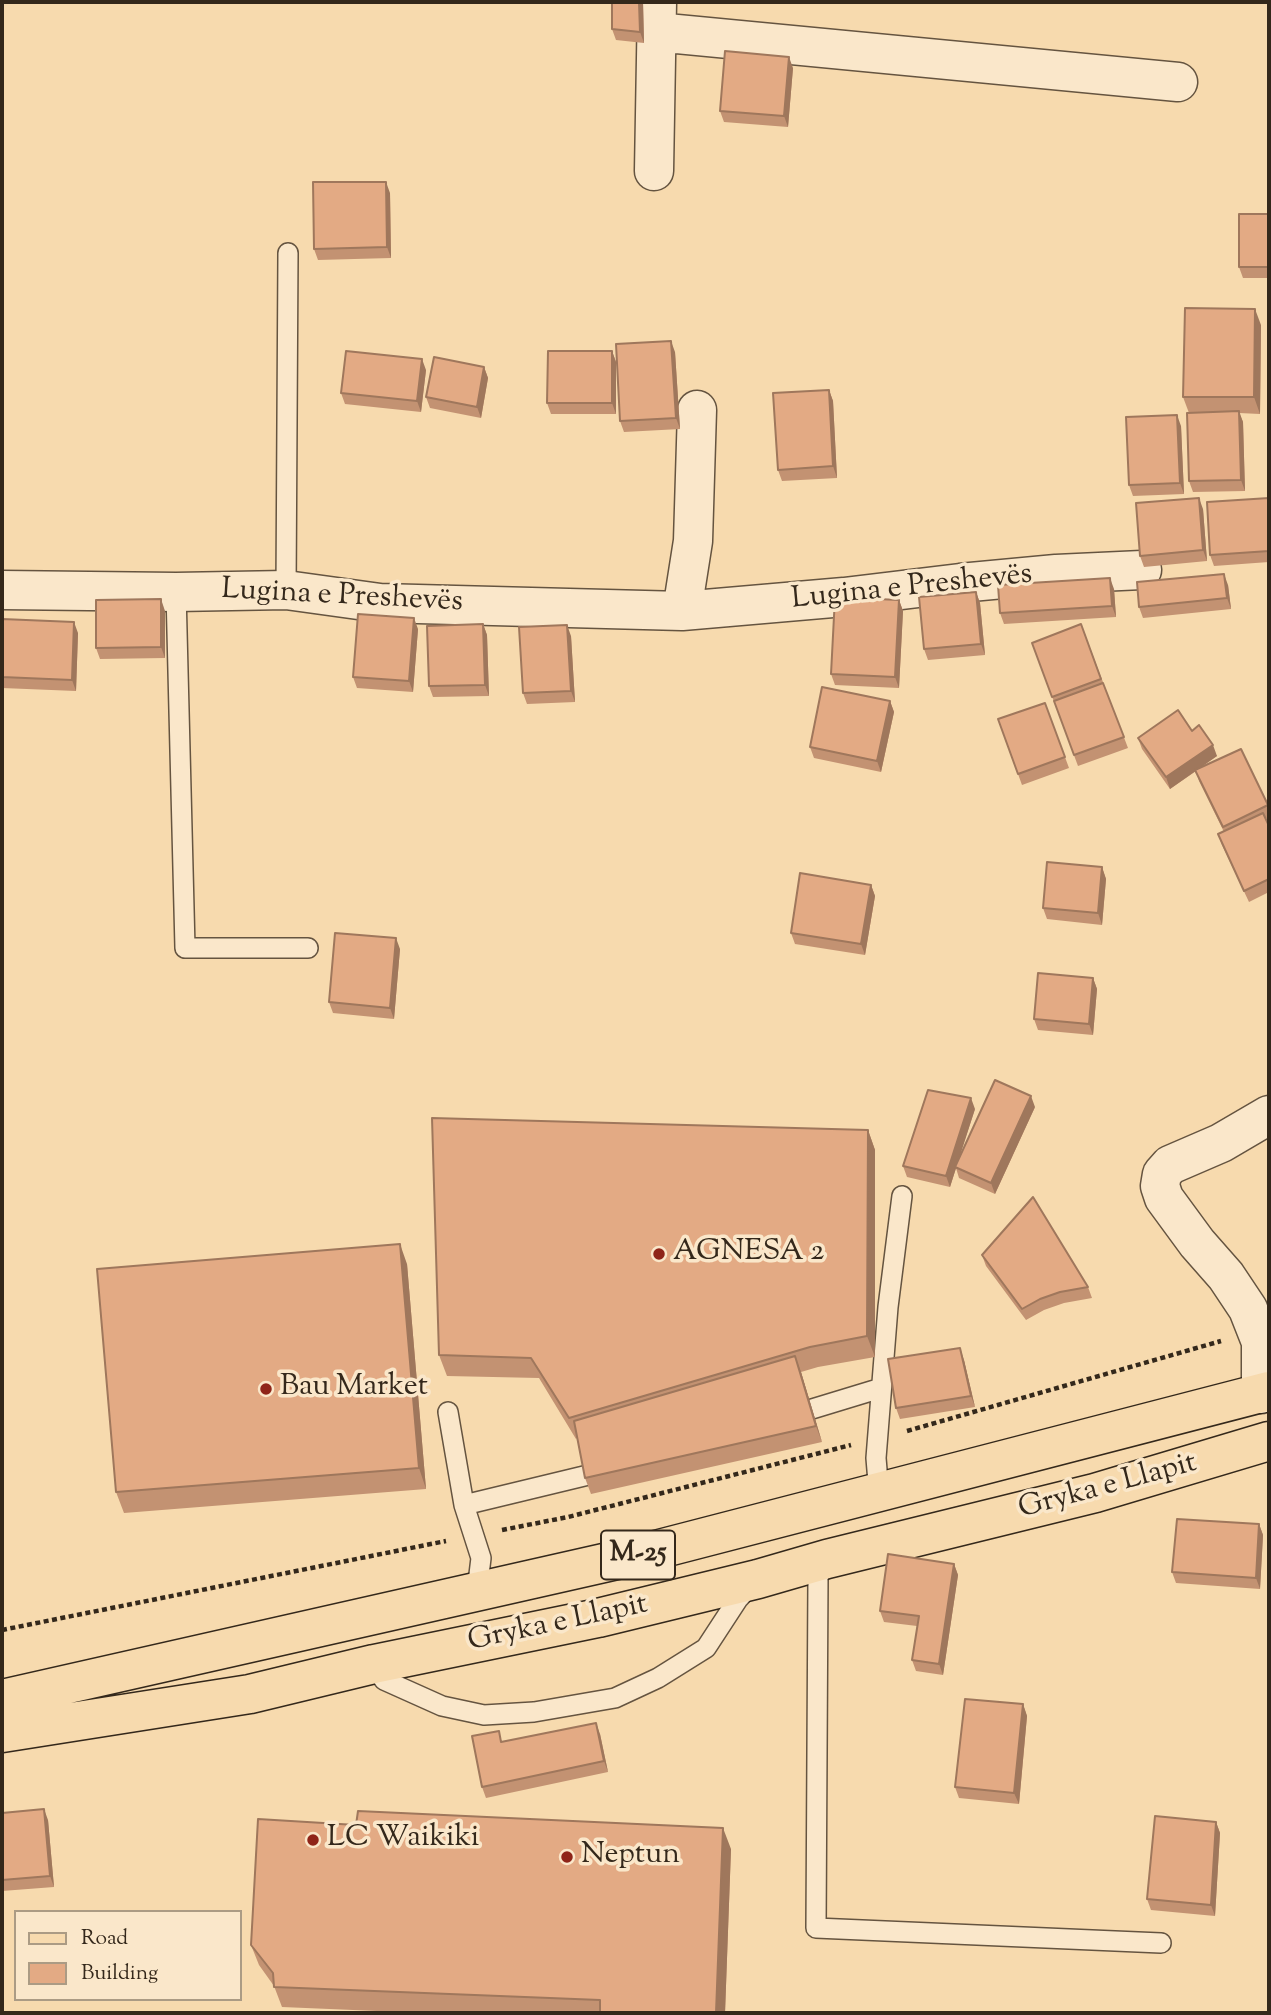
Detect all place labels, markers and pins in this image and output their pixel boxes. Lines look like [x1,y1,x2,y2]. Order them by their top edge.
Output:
place label: AGNESA 2 [673,1236,824,1272]
marker: AGNESA 2 [651,1246,667,1262]
place label: Bau Market [280,1371,428,1407]
marker: Bau Market [258,1381,274,1397]
place label: LC Waikiki [327,1822,479,1858]
marker: LC Waikiki [305,1832,321,1848]
place label: Neptun [581,1839,680,1875]
marker: Neptun [559,1849,575,1865]

